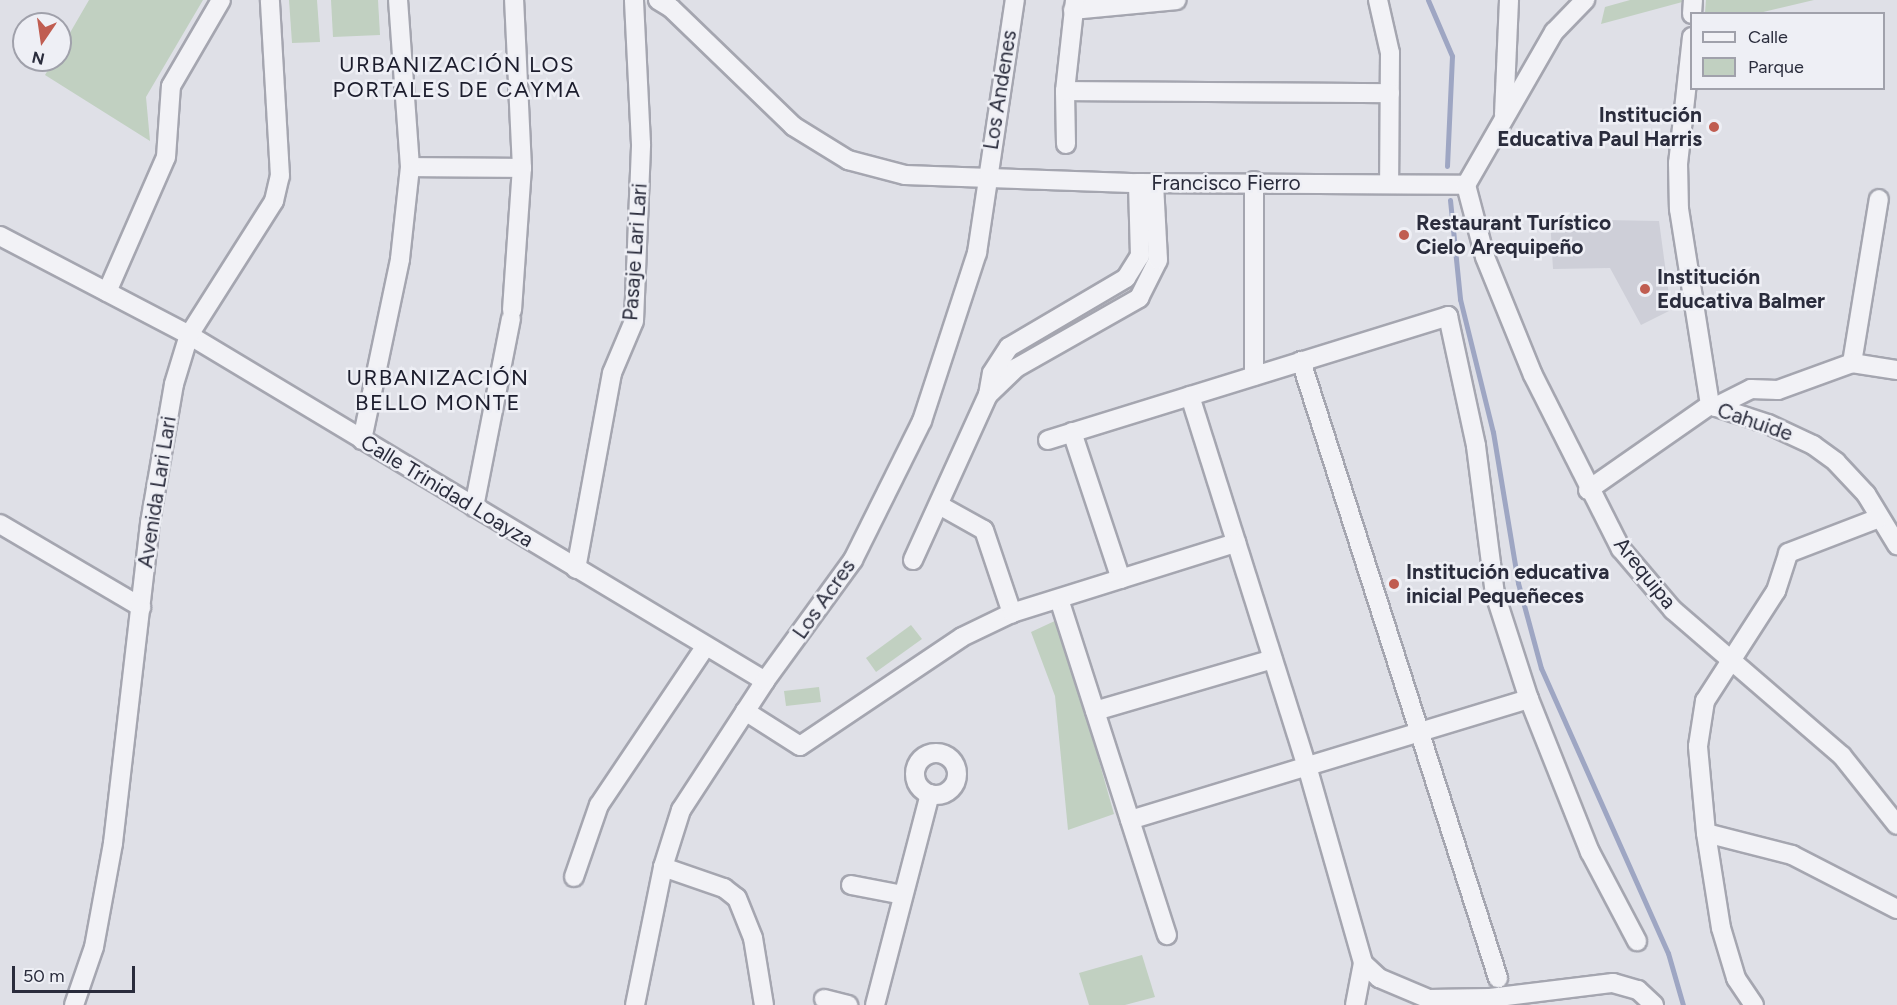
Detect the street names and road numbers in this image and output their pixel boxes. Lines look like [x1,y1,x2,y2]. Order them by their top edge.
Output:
street label: Los Andenes [978,28,1022,152]
street label: Francisco Fierro [1151,170,1301,196]
street label: Pasaje Lari Lari [618,182,652,322]
street label: Cahuide [1714,397,1796,447]
street label: Avenida Lari Lari [133,414,181,570]
street label: Calle Trinidad Loayza [356,429,538,553]
street label: Arequipa [1609,532,1681,614]
street label: Los Acres [787,554,861,644]

